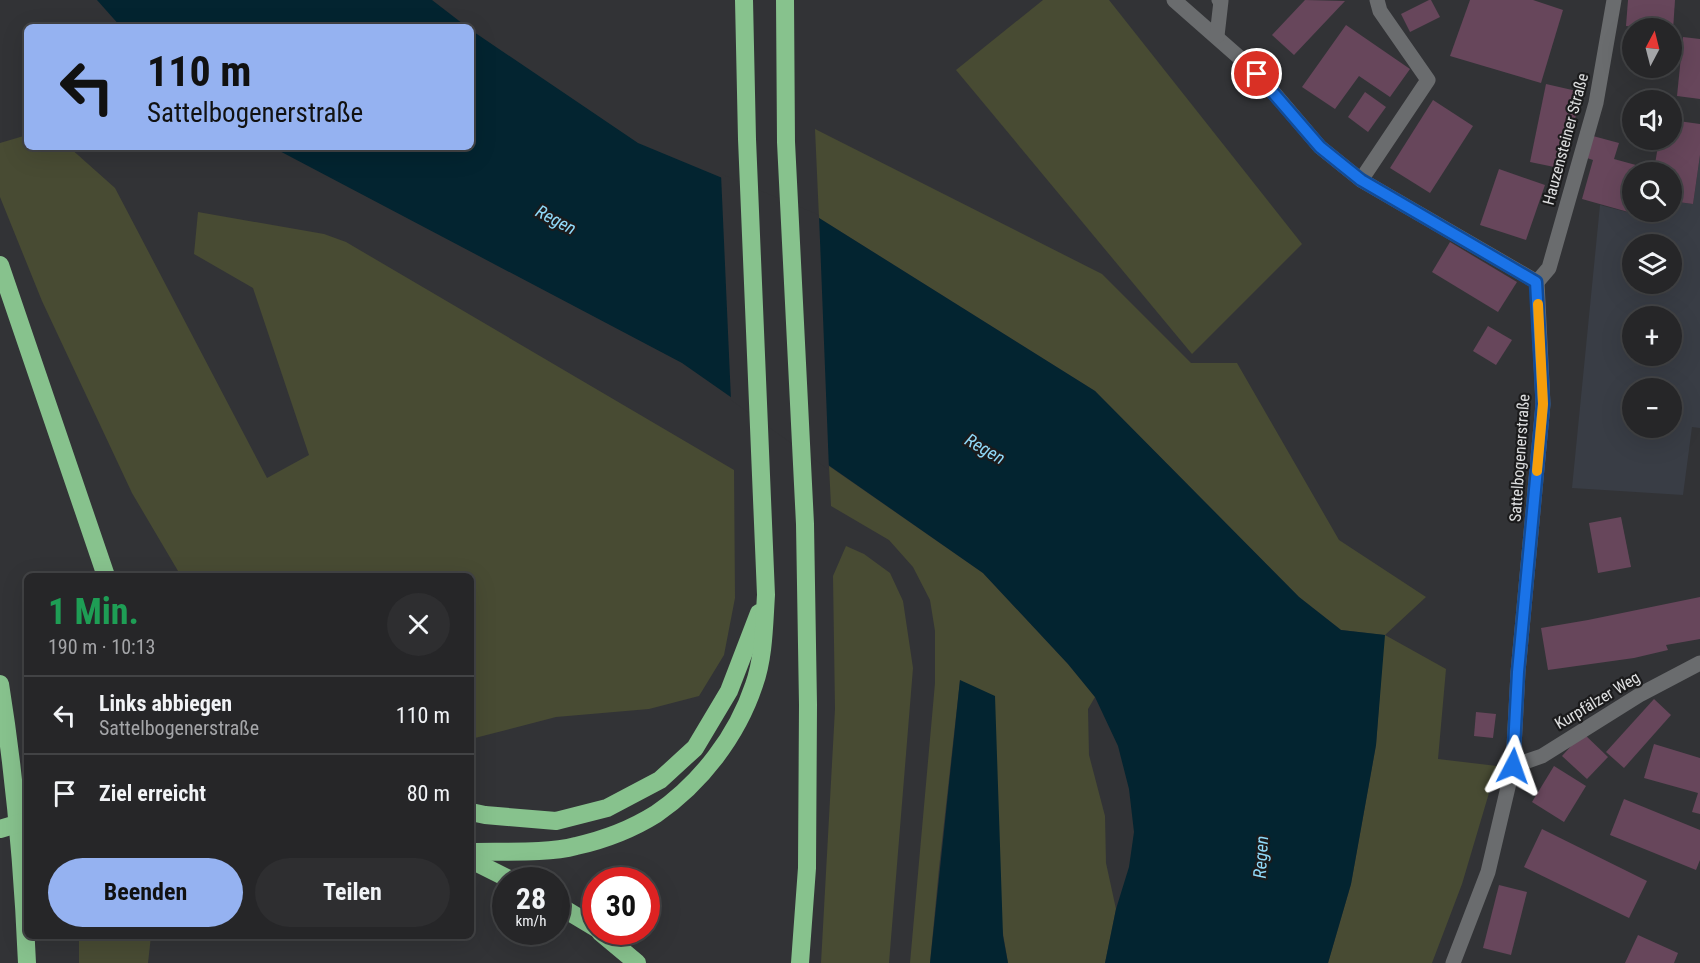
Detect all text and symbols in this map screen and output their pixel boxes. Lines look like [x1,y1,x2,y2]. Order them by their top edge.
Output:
north arrow [1622,18,1682,78]
map controls [1622,18,1682,438]
text: 110 m [147,47,252,96]
icon: left [48,48,126,126]
pin [1231,48,1282,99]
icon: arrive [1240,57,1273,90]
street label: Hauzensteiner Straße [1539,71,1592,207]
button: sound [1622,90,1682,150]
text: Sattelbogenerstraße [147,97,363,129]
button: search [1622,162,1682,222]
water label: Regen [532,200,580,239]
button: layers [1622,234,1682,294]
button: + [1622,306,1682,366]
button: − [1622,378,1682,438]
street label: Sattelbogenerstraße [1506,393,1533,523]
water label: Regen [962,429,1009,468]
text: 1 Min. [48,591,139,633]
button: close [387,593,450,656]
text: 190 m · 10:13 [48,635,155,659]
street label: Kurpfälzer Weg [1551,668,1643,733]
text: Links abbiegen [99,691,232,716]
icon: left [48,699,81,732]
text: 110 m [396,703,450,728]
text: Sattelbogenerstraße [99,716,259,740]
position arrow [1481,734,1545,798]
icon: arrive [48,777,81,810]
text: Ziel erreicht [99,781,206,806]
text: 80 m [407,781,450,806]
water label: Regen [1249,835,1272,879]
button: Beenden [48,858,243,927]
button: Teilen [255,858,450,927]
speed limit sign: 30 [582,867,660,945]
text: 28 [516,881,546,916]
text: km/h [516,912,546,930]

